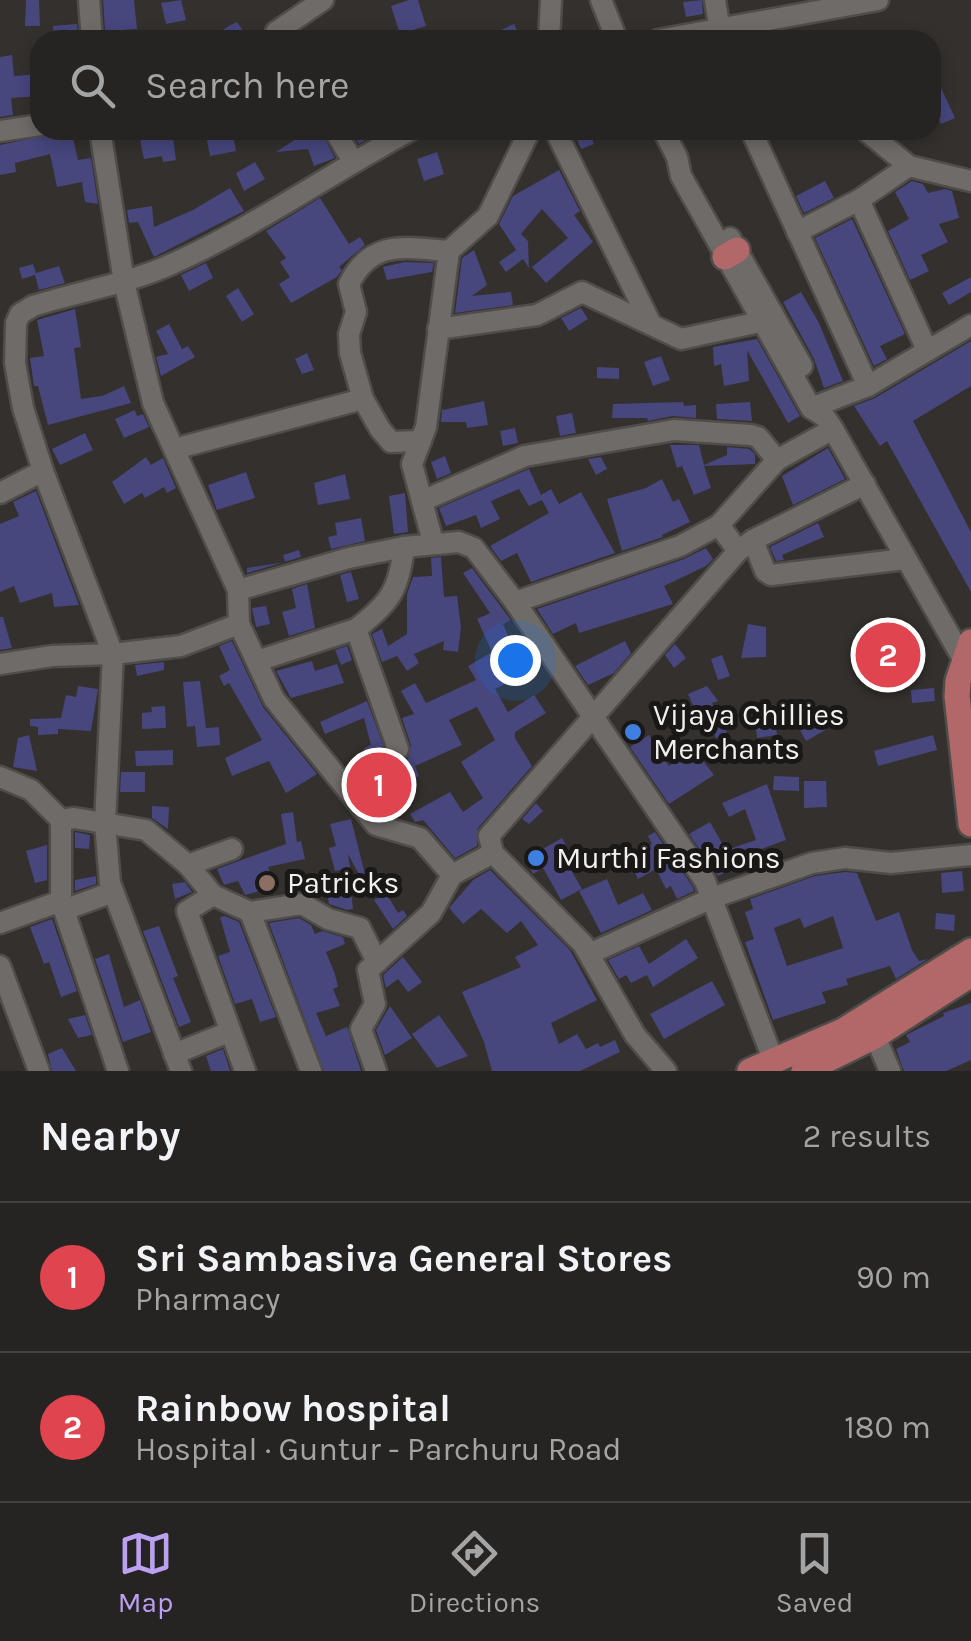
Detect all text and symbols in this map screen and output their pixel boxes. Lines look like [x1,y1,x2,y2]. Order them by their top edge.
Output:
search box [30,30,941,140]
icon: search [65,58,120,113]
text: Search here [145,63,349,108]
pin: 2 [856,618,920,692]
your location [490,635,541,686]
place label: Vijaya Chillies Merchants [653,697,845,767]
marker: Vijaya Chillies Merchants [622,721,644,743]
pin: 1 [346,748,412,822]
place label: Murthi Fashions [556,840,780,876]
marker: Murthi Fashions [525,847,547,869]
place label: Patricks [287,865,399,901]
marker: Patricks [256,872,278,894]
text: Nearby [40,1111,180,1161]
text: 2 results [803,1118,931,1155]
text: Sri Sambasiva General Stores [135,1236,672,1281]
text: 1 [67,1259,78,1296]
text: 90 m [856,1259,931,1296]
text: Pharmacy [135,1281,280,1318]
text: Rainbow hospital [135,1386,451,1431]
text: 2 [63,1409,82,1446]
text: 180 m [844,1409,931,1446]
text: Hospital · Guntur - Parchuru Road [135,1431,621,1468]
tab: Map [118,1526,173,1619]
tab: Directions [409,1526,540,1619]
tab: Saved [776,1526,853,1619]

